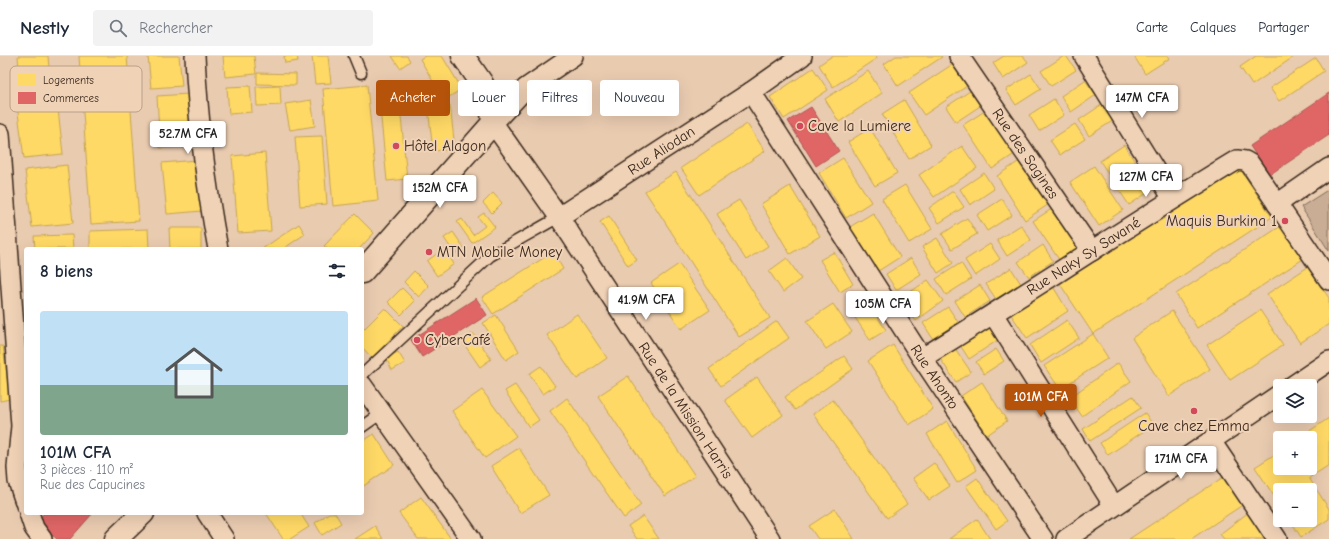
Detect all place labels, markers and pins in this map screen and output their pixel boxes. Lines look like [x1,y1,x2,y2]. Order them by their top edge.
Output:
pin: 147M CFA [1101,85,1183,119]
place label: Cave la Lumiere [808,117,911,135]
pin: 52.7M CFA [142,121,234,155]
marker: Cave la Lumiere [795,121,805,131]
place label: Hôtel Alagon [404,137,486,155]
marker: Hôtel Alagon [391,141,401,151]
pin: 127M CFA [1105,164,1187,198]
pin: 152M CFA [399,175,481,209]
place label: Maquis Burkina 1 [1166,212,1277,230]
marker: Maquis Burkina 1 [1280,216,1290,226]
place label: MTN Mobile Money [437,243,562,261]
marker: MTN Mobile Money [424,247,434,257]
pin: 41.9M CFA [600,287,692,321]
pin: 105M CFA [842,291,924,325]
place label: CyberCafé [425,331,491,349]
marker: CyberCafé [412,335,422,345]
pin: 101M CFA [1000,384,1082,418]
marker: Cave chez Emma [1189,406,1199,416]
place label: Cave chez Emma [1138,417,1250,435]
pin: 171M CFA [1140,446,1222,480]

